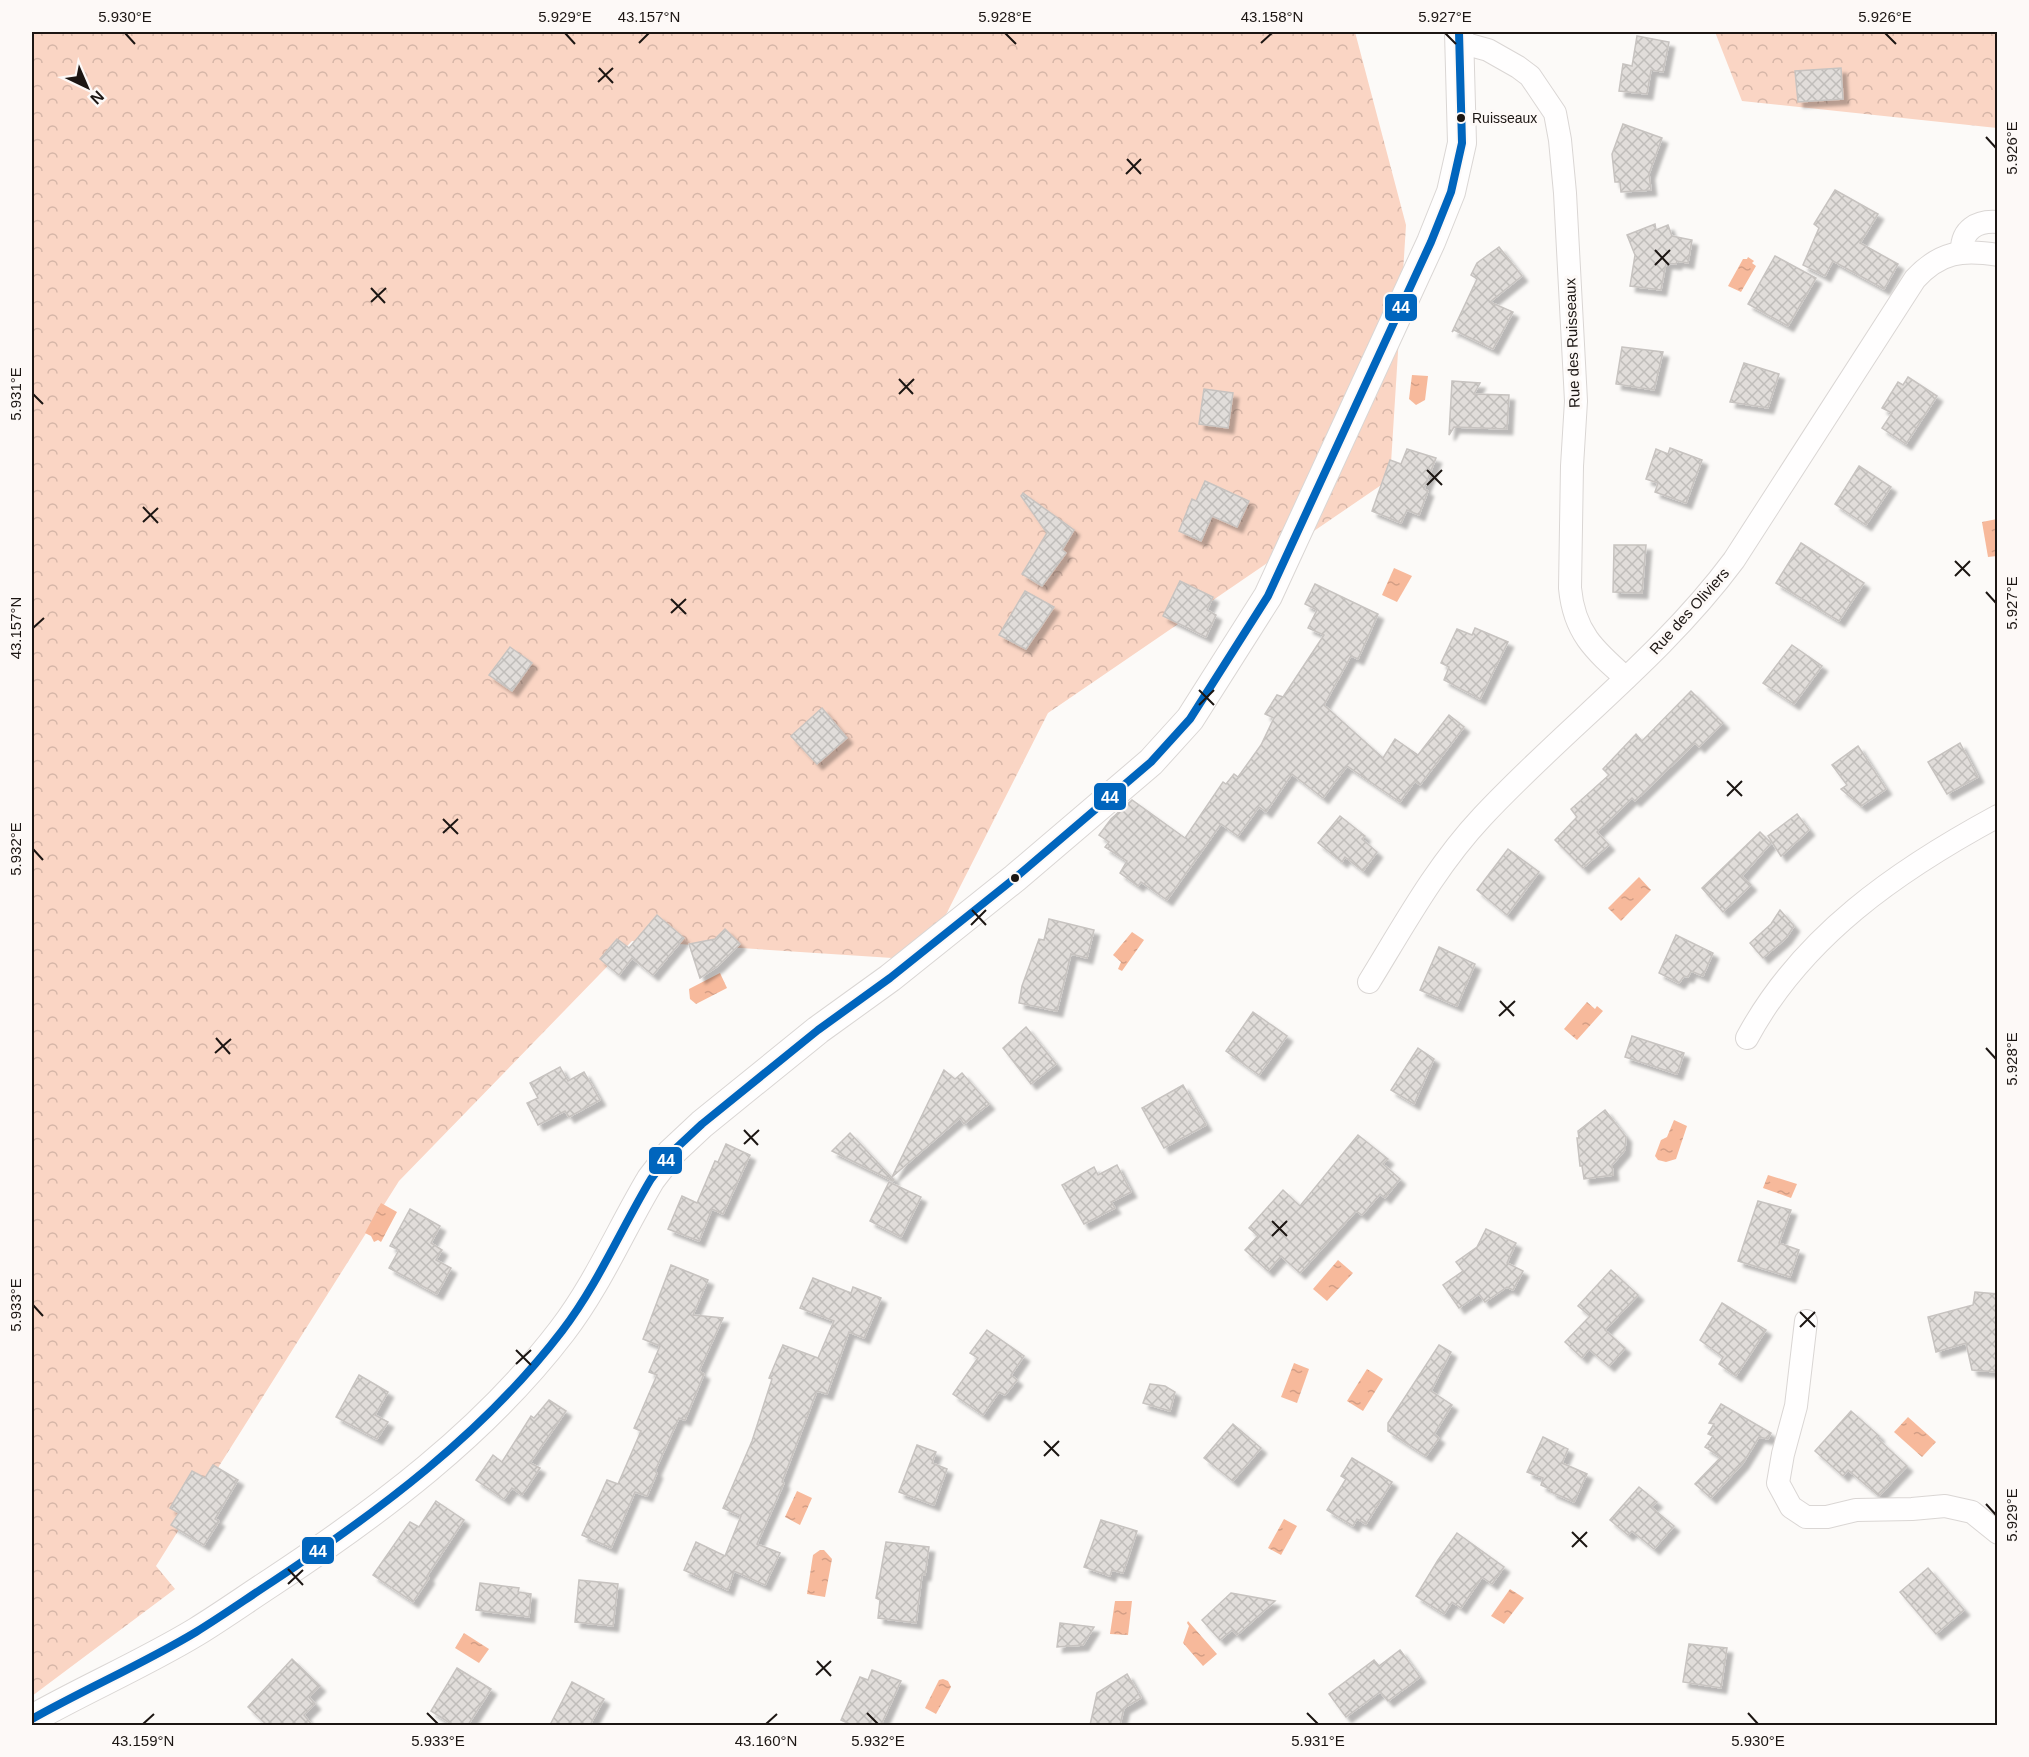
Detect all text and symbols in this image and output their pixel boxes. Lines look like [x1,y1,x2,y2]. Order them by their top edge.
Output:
text: 5.930°E [98,8,152,25]
text: 5.929°E [538,8,592,25]
text: 43.157°N [618,8,680,25]
text: 5.928°E [978,8,1032,25]
text: 43.158°N [1241,8,1303,25]
text: 5.927°E [1418,8,1472,25]
text: 5.926°E [1858,8,1912,25]
north arrow [57,57,117,117]
text: N [87,87,107,108]
place label: Ruisseaux [1472,110,1537,126]
marker: Ruisseaux [1455,112,1467,124]
text: 5.926°E [2003,121,2020,175]
street label: Rue des Ruisseaux [1561,277,1583,408]
line badge: 44 [1384,293,1418,322]
text: 44 [1392,299,1410,316]
text: 5.931°E [7,367,24,421]
street label: Rue des Oliviers [1646,564,1732,658]
text: 5.927°E [2003,576,2020,630]
text: 43.157°N [7,597,24,659]
line badge: 44 [1093,782,1127,811]
text: 44 [1101,789,1119,806]
text: 5.932°E [7,822,24,876]
unlabelled marker [1009,872,1021,884]
text: 5.928°E [2003,1032,2020,1086]
line badge: 44 [648,1146,683,1175]
text: 44 [657,1152,675,1169]
text: 5.933°E [7,1278,24,1332]
text: 5.929°E [2003,1488,2020,1542]
line badge: 44 [301,1536,335,1565]
text: 44 [309,1543,327,1560]
text: 43.159°N [112,1732,174,1749]
text: 5.933°E [411,1732,465,1749]
text: 43.160°N [735,1732,797,1749]
text: 5.932°E [851,1732,905,1749]
text: 5.931°E [1291,1732,1345,1749]
text: 5.930°E [1731,1732,1785,1749]

